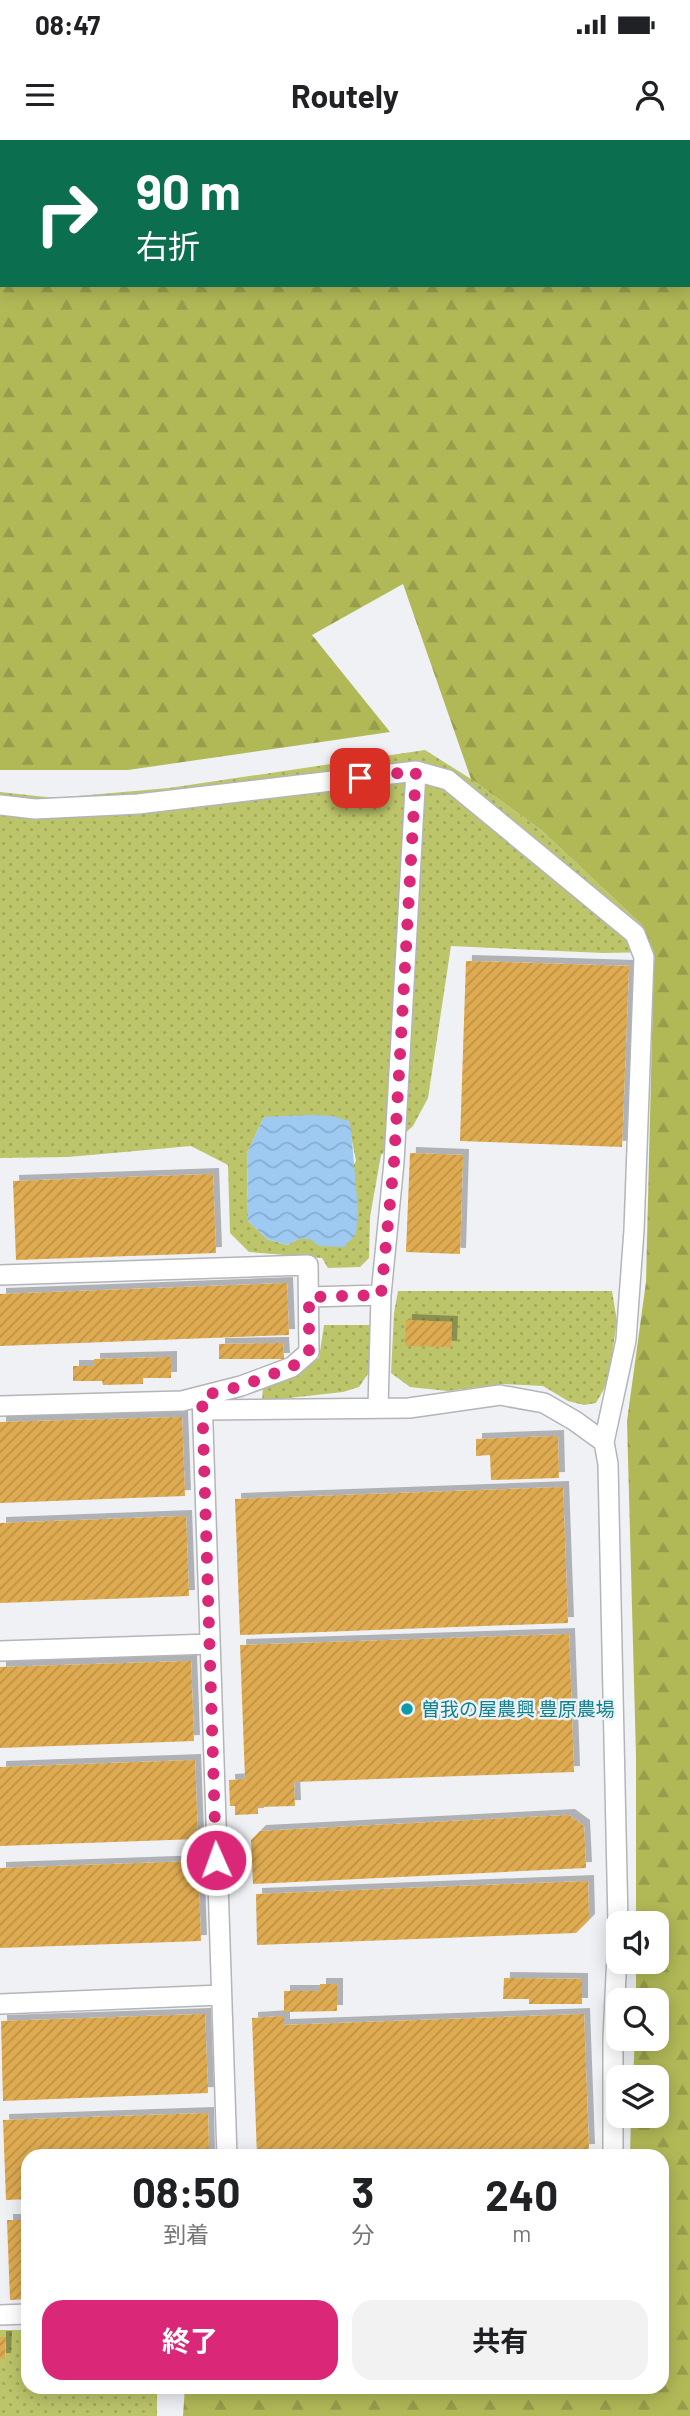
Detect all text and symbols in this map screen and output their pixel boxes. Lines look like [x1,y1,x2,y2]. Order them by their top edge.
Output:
text: 08:47 [35,9,100,40]
icon: menu [21,76,59,114]
text: Routely [291,76,399,114]
icon: person [631,76,669,114]
text: 90 m [136,161,241,220]
icon: right [21,168,112,259]
text: 右折 [136,226,200,264]
pin [330,748,390,808]
icon: arrive [341,759,379,797]
place label: 曽我の屋農興 豊原農場 [421,1697,615,1720]
marker: 曽我の屋農興 豊原農場 [399,1701,415,1717]
position arrow [179,1823,253,1897]
map controls [606,1911,669,2128]
button: sound [606,1911,669,1974]
button: search [606,1988,669,2051]
button: layers [606,2065,669,2128]
text: 08:50 [132,2166,240,2216]
text: 3 [351,2166,374,2216]
text: 240 [485,2169,558,2219]
text: m [512,2219,531,2247]
text: 到着 [163,2220,209,2248]
text: 分 [351,2220,374,2248]
button: 終了 [42,2300,338,2380]
button: 共有 [352,2300,648,2380]

